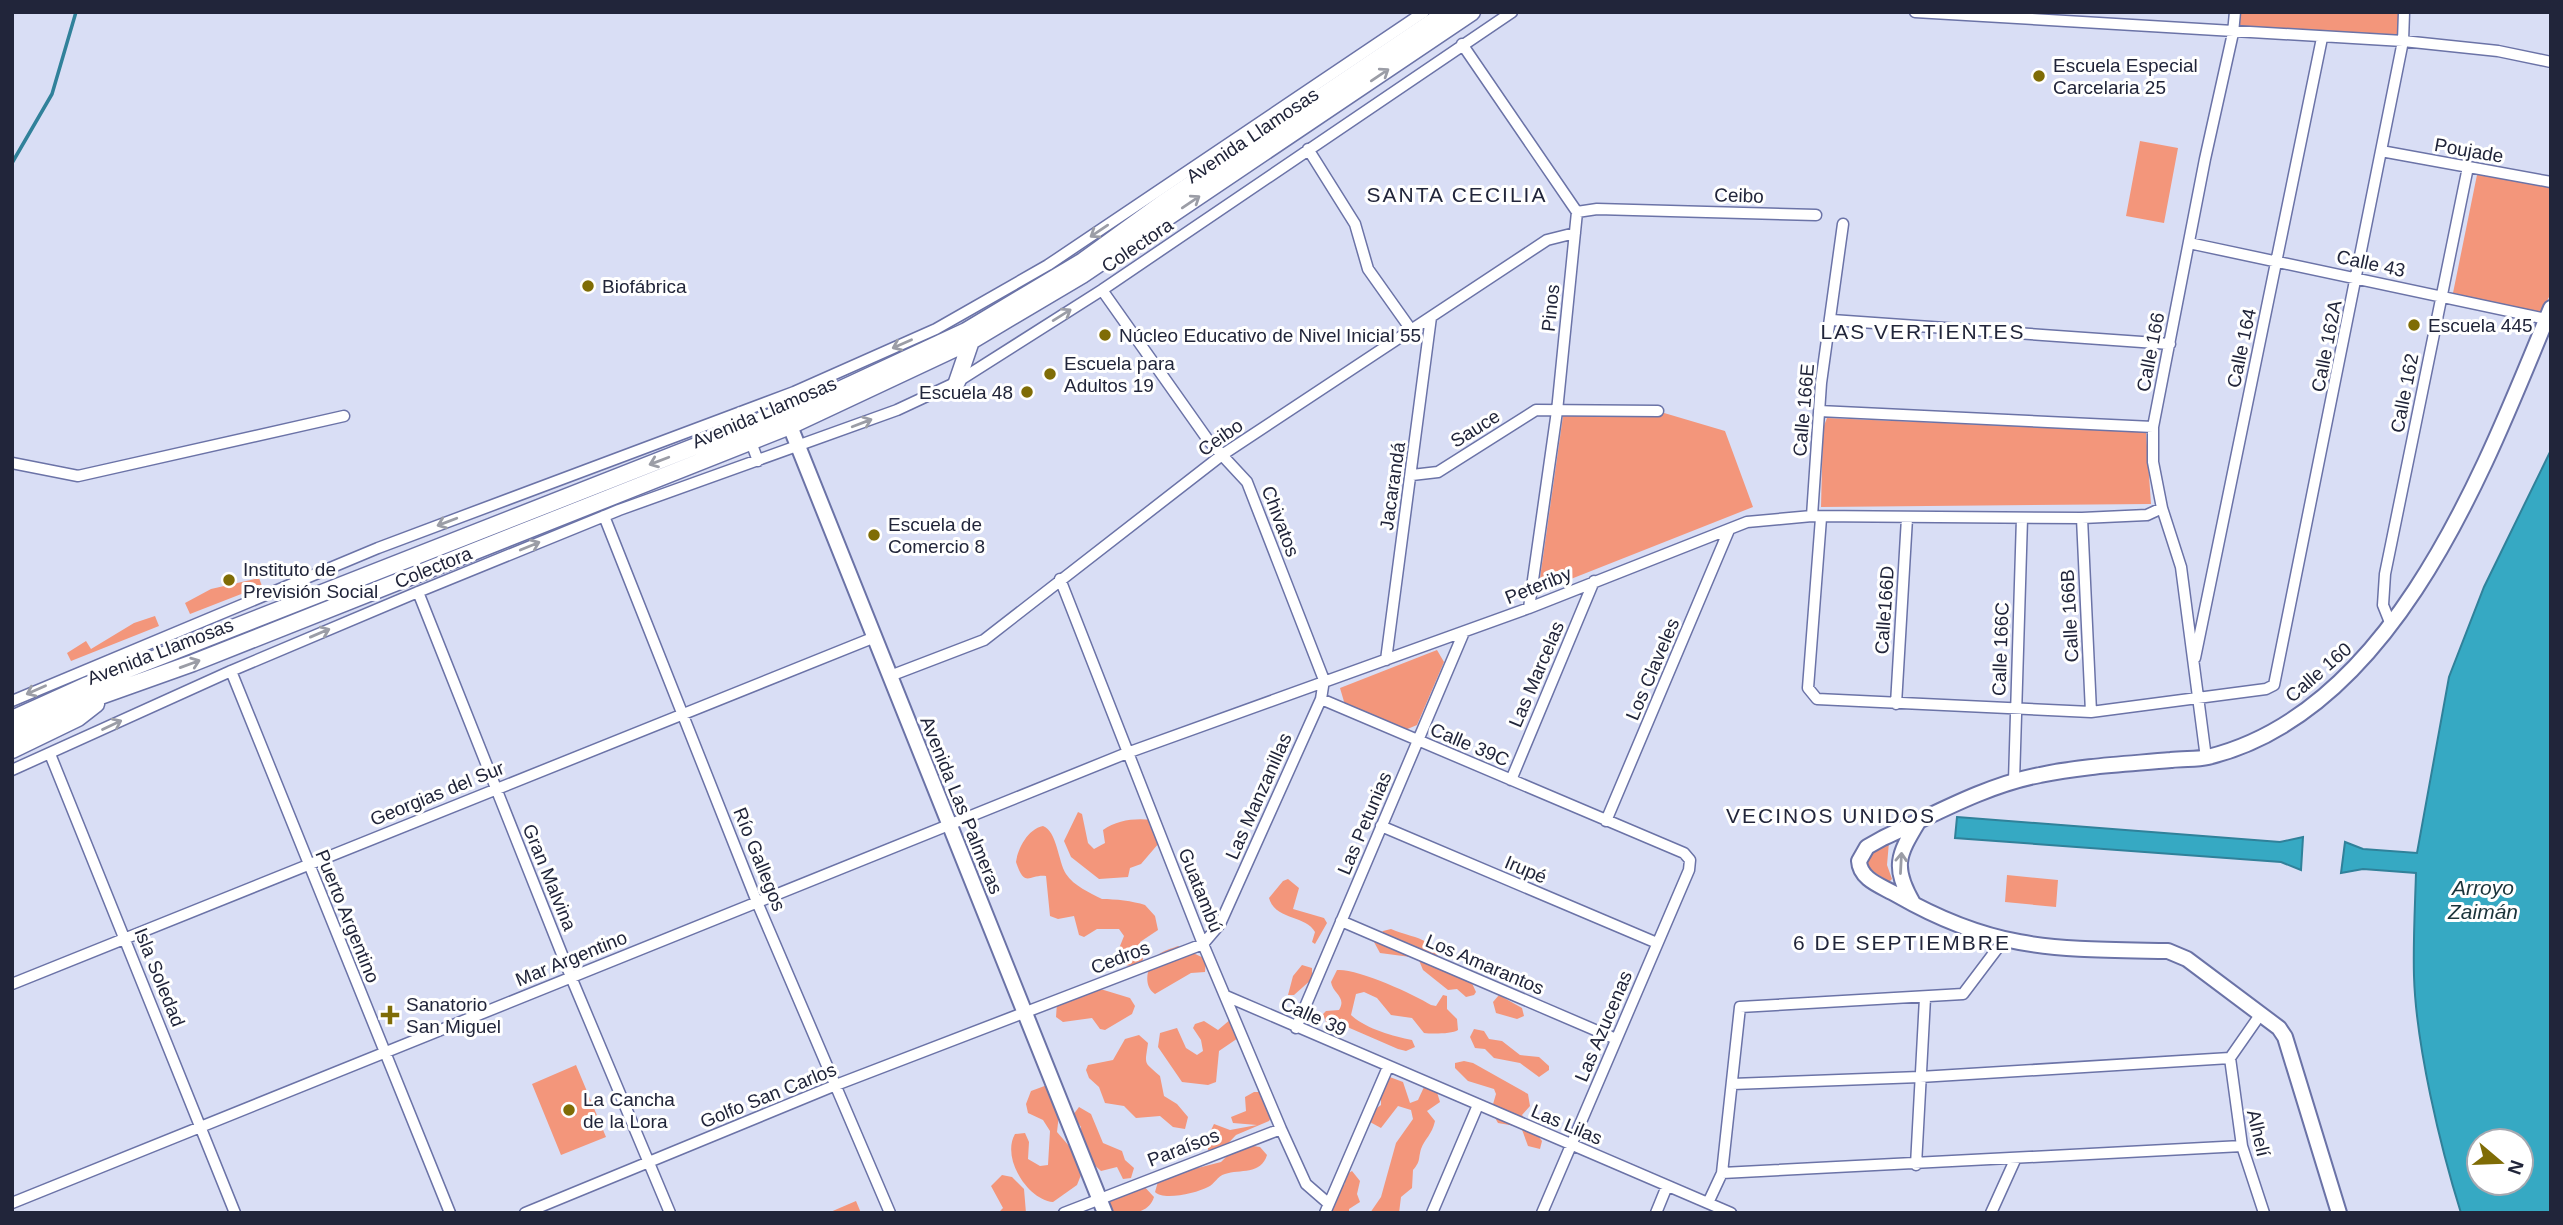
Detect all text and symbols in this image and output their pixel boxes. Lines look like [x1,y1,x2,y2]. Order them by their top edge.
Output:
place label: Escuela Especial Carcelaria 25 [2053,55,2198,98]
one-way arrow [1369,68,1389,82]
marker: Escuela Especial Carcelaria 25 [2031,68,2047,84]
street label: Avenida Llamosas [1182,83,1322,187]
street label: Poujade [2433,134,2505,167]
district label: SANTA CECILIA [1367,183,1547,206]
street label: Ceibo [1714,184,1764,207]
one-way arrow [1181,195,1200,209]
street label: Colectora [1098,214,1177,277]
one-way arrow [1090,224,1109,238]
street label: Calle 43 [2335,246,2407,281]
place label: Biofábrica [602,276,687,297]
marker: Biofábrica [580,278,596,294]
street label: Pinos [1538,283,1563,333]
street label: Calle 162A [2307,298,2346,394]
street label: Calle 164 [2223,306,2260,390]
one-way arrow [1051,308,1071,322]
street label: Calle 166 [2133,311,2168,394]
place label: Escuela 445 [2428,315,2533,336]
marker: Escuela 445 [2406,317,2422,333]
district label: LAS VERTIENTES [1820,320,2026,343]
place label: Núcleo Educativo de Nivel Inicial 55 [1119,325,1421,346]
marker: Núcleo Educativo de Nivel Inicial 55 [1097,327,1113,343]
one-way arrow [892,338,913,351]
street label: Calle 162 [2387,352,2422,435]
place label: Escuela para Adultos 19 [1064,353,1175,396]
street label: Calle 166E [1789,363,1818,457]
marker: Escuela para Adultos 19 [1042,366,1058,382]
street label: Avenida Llamosas [689,373,840,452]
place label: Escuela 48 [919,382,1013,403]
marker: Escuela 48 [1019,384,1035,400]
street label: Sauce [1447,405,1504,452]
street label: Ceibo [1194,415,1247,460]
one-way arrow [851,416,873,429]
street label: Jacarandá [1376,440,1409,531]
one-way arrow [648,455,670,468]
street label: Chivatos [1257,483,1304,559]
place label: Escuela de Comercio 8 [888,514,985,557]
one-way arrow [436,517,458,529]
marker: Escuela de Comercio 8 [866,527,882,543]
one-way arrow [519,539,541,552]
street label: Colectora [392,542,475,592]
place label: Instituto de Previsión Social [243,559,378,602]
street label: Peteriby [1502,562,1575,608]
street label: Calle166D [1871,565,1898,655]
street label: Calle 166B [2057,569,2082,663]
marker: Instituto de Previsión Social [221,572,237,588]
street label: Calle 166C [1988,602,2013,696]
street label: Avenida Llamosas [84,614,236,689]
street label: Los Claveles [1622,615,1683,723]
street label: Las Marcelas [1505,618,1568,730]
one-way arrow [309,626,330,639]
street label: Calle 160 [2281,638,2356,707]
one-way arrow [178,657,200,670]
one-way arrow [26,684,48,697]
street label: Avenida Las Palmeras [916,713,1007,897]
one-way arrow [101,718,122,732]
street label: Calle 39C [1427,718,1512,770]
street label: Las Manzanillas [1221,730,1296,863]
street label: Georgias del Sur [367,757,508,830]
street label: Las Petunias [1333,769,1396,878]
street label: Río Gallegos [729,804,790,914]
district label: VECINOS UNIDOS [1726,804,1936,827]
street label: Gran Malvina [519,821,581,934]
street label: Guatambú [1174,845,1227,935]
street label: Puerto Argentino [311,847,384,986]
street label: Irupé [1502,851,1550,888]
one-way arrow [1895,852,1908,875]
water label: Arroyo Zaimán [2447,876,2518,923]
street label: Isla Soledad [130,925,189,1030]
street label: Mar Argentino [512,927,630,990]
street label: Los Amarantos [1422,930,1547,999]
district label: 6 DE SEPTIEMBRE [1793,931,2011,954]
street label: Cedros [1088,937,1153,978]
street label: Las Azucenas [1571,968,1636,1085]
street label: Calle 39 [1278,993,1350,1040]
place label: Sanatorio San Miguel [406,994,501,1037]
marker: Sanatorio San Miguel [380,1005,400,1025]
street label: Golfo San Carlos [697,1059,839,1132]
place label: La Cancha de la Lora [583,1089,675,1132]
street label: Las Lilas [1528,1100,1605,1149]
marker: La Cancha de la Lora [561,1102,577,1118]
street label: Alhelí [2243,1108,2274,1159]
street label: Paraísos [1144,1124,1222,1171]
north arrow [2465,1127,2535,1197]
text: N [2503,1157,2528,1177]

